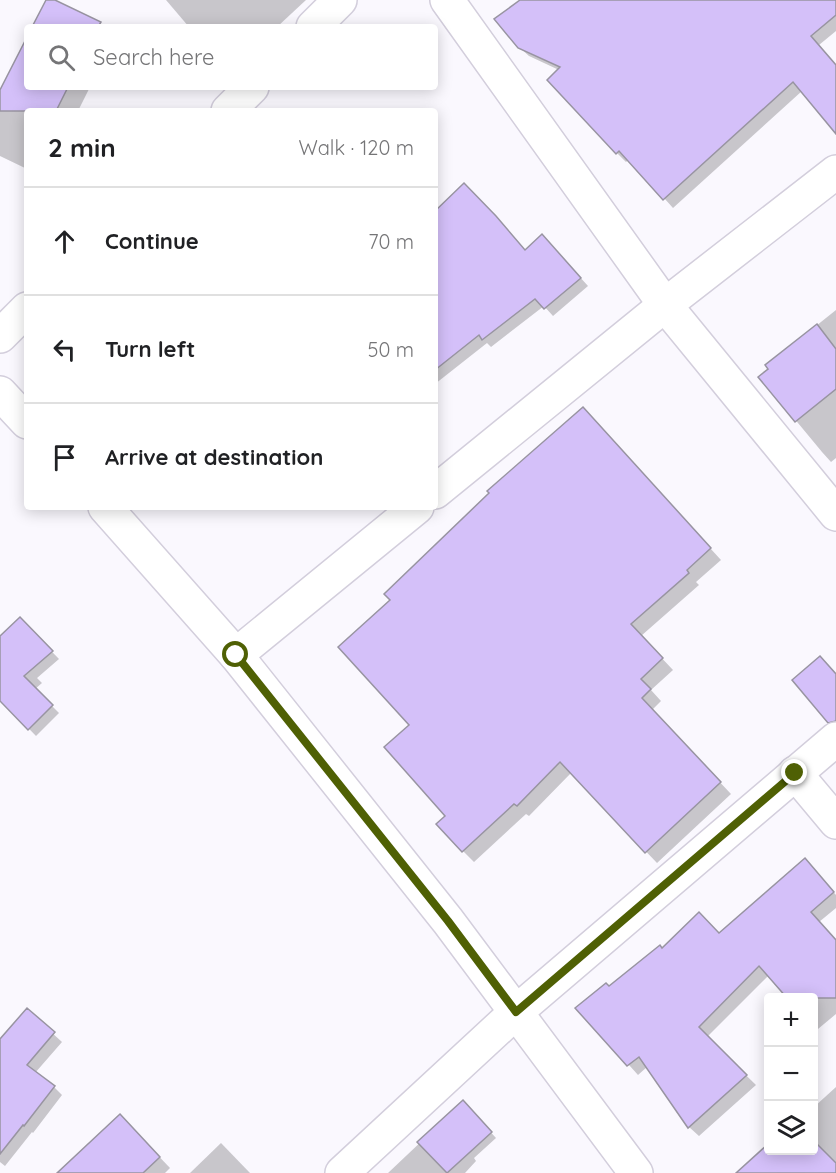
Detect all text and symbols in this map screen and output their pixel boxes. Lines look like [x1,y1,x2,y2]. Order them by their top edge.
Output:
search box [24,24,438,90]
icon: search [45,41,78,74]
text: Search here [93,43,214,71]
text: 2 min [48,131,116,164]
text: Walk · 120 m [299,135,414,160]
icon: ahead [48,225,81,258]
text: Continue [105,227,199,255]
text: 70 m [368,229,414,254]
icon: left [48,333,81,366]
text: Turn left [105,335,195,363]
text: 50 m [368,337,414,362]
icon: arrive [48,441,81,474]
text: Arrive at destination [105,443,323,471]
route start [222,641,248,667]
route end [781,759,807,785]
map controls [764,993,818,1155]
button: + [764,993,818,1047]
button: − [764,1047,818,1101]
button: layers [764,1101,818,1155]

